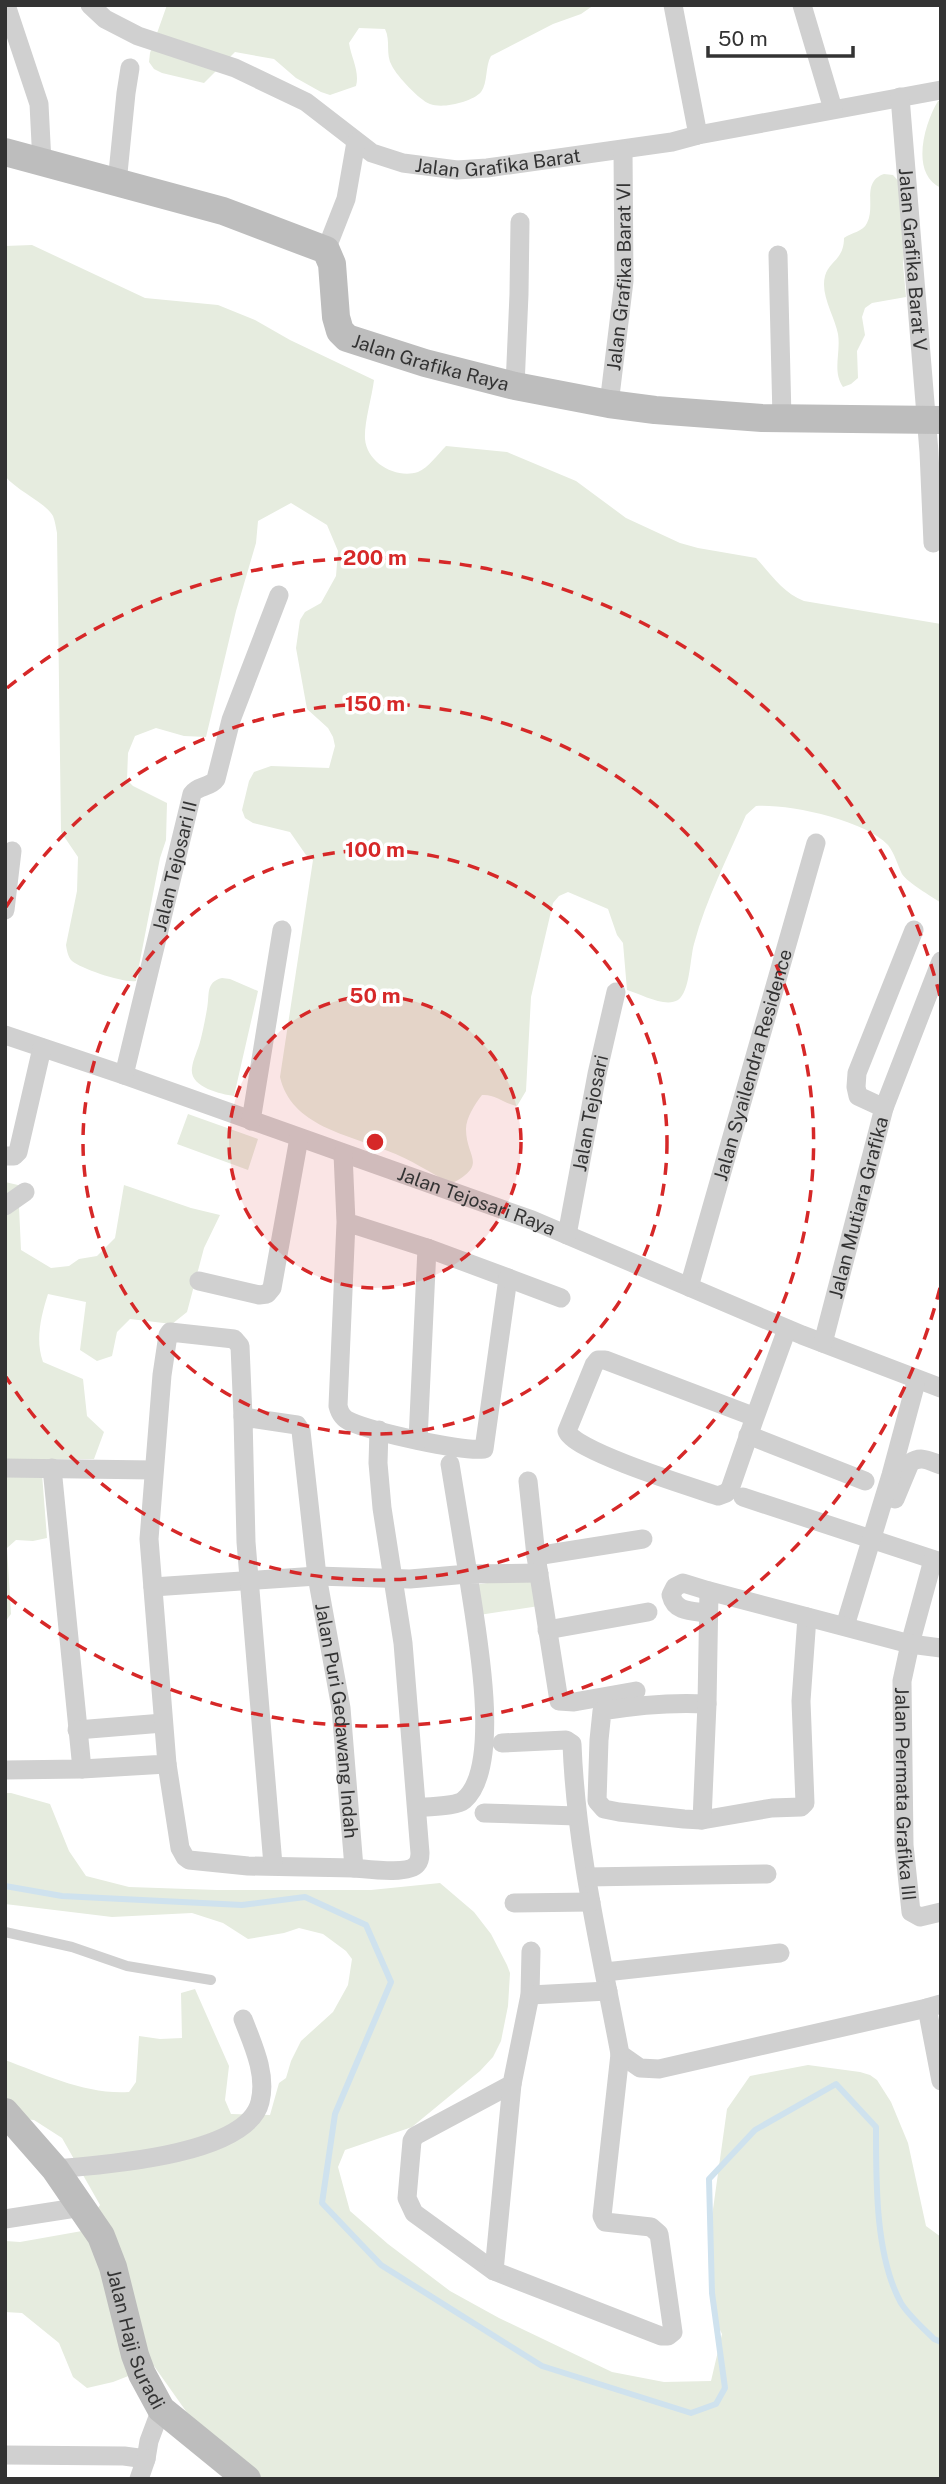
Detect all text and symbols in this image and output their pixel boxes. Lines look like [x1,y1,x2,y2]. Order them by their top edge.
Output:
scale bar [708,14,853,58]
text: 50 m [718,26,768,51]
street label: Jalan Grafika Barat [414,144,582,181]
street label: Jalan Grafika Barat V [895,167,932,352]
street label: Jalan Grafika Barat VI [602,182,635,372]
street label: Jalan Grafika Raya [349,329,511,395]
text: 200 m [343,545,407,570]
text: 150 m [345,691,405,716]
street label: Jalan Tejosari II [148,798,201,934]
text: 100 m [345,837,405,862]
street label: Jalan Syailendra Residence [709,946,796,1183]
text: 50 m [349,983,401,1008]
street label: Jalan Tejosari [568,1053,612,1173]
street label: Jalan Mutiara Grafika [824,1114,892,1301]
centre of rings [363,1130,387,1154]
street label: Jalan Tejosari Raya [395,1162,559,1240]
street label: Jalan Puri Gedawang Indah [311,1601,363,1839]
street label: Jalan Permata Grafika III [891,1687,921,1902]
street label: Jalan Haji Suradi [103,2267,170,2413]

